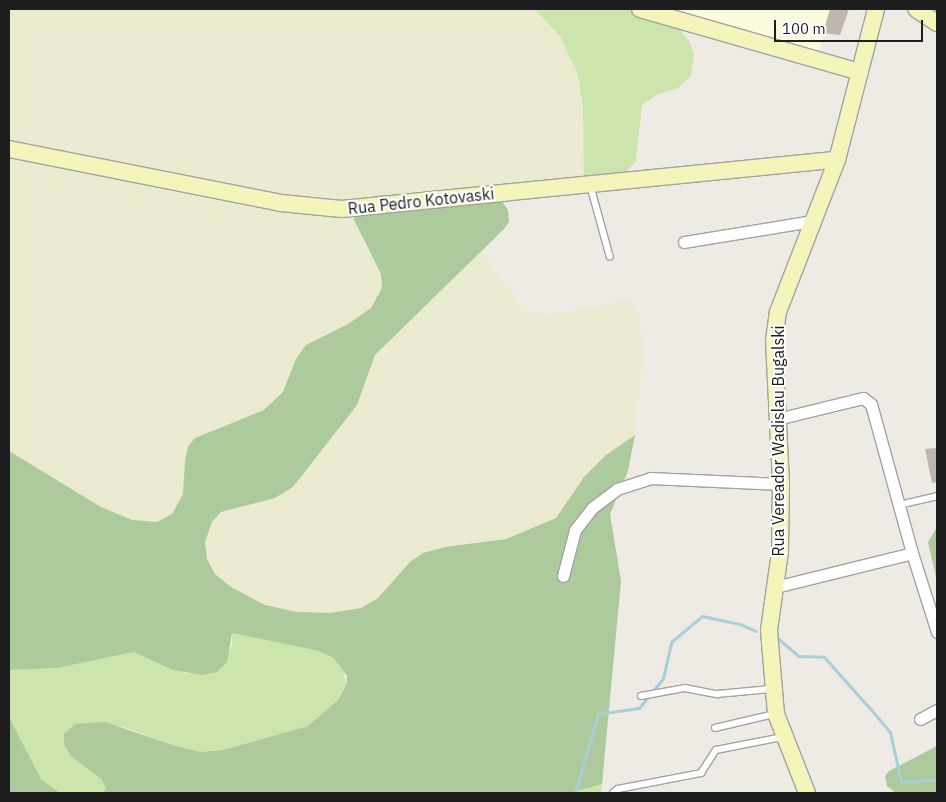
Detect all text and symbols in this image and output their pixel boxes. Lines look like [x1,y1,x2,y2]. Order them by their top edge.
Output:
scale bar [776,10,925,42]
text: 100 m [782,19,826,38]
street label: Rua Pedro Kotovaski [347,184,495,218]
street label: Rua Vereador Wadislau Bugalski [768,325,788,557]

